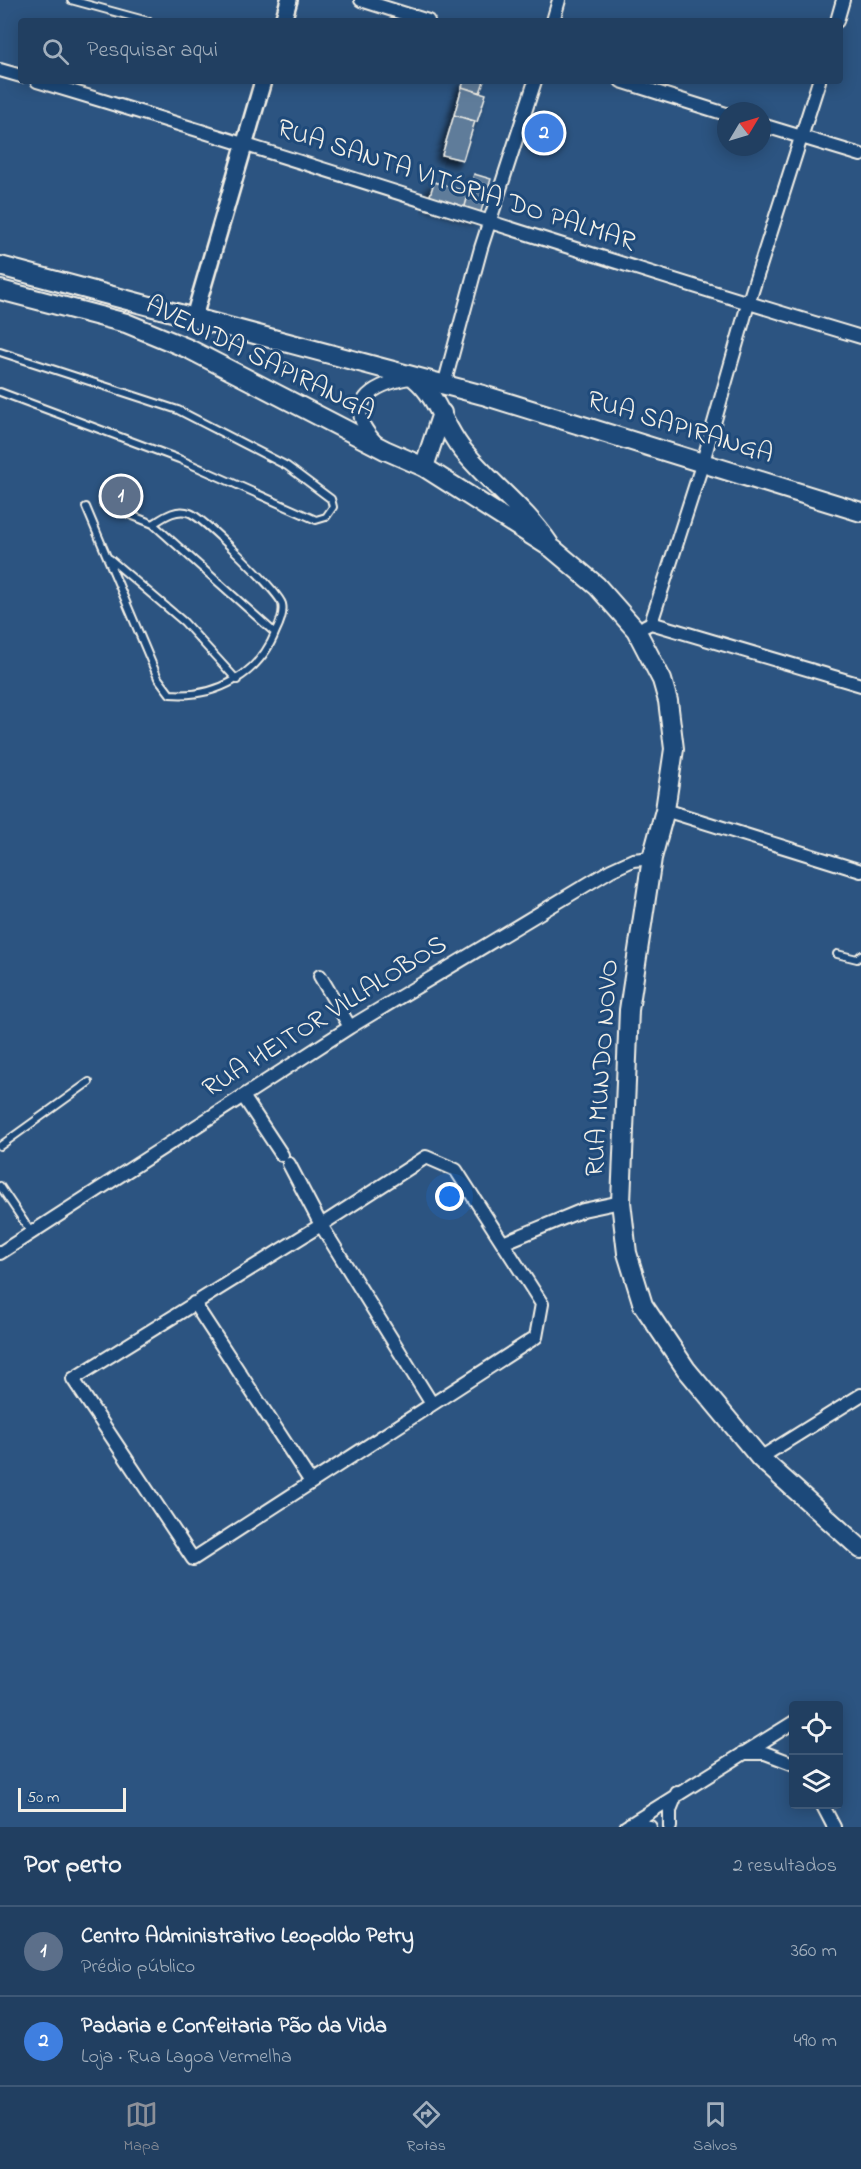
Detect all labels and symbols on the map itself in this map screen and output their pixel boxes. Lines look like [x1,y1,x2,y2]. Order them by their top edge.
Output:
north arrow [717,102,771,156]
street label: RUA SANTA VITÓRIA DO PALMAR [272,110,640,262]
pin: 2 [524,110,564,156]
street label: AVENIDA SAPIRANGA [139,286,381,432]
street label: RUA SAPIRANGA [582,381,778,475]
pin: 1 [102,474,140,518]
street label: RUA HEITOR VILLALOBOS [195,926,455,1108]
street label: RUA MUNDO NOVO [576,958,630,1178]
your location [435,1182,464,1211]
scale bar [18,1785,126,1812]

